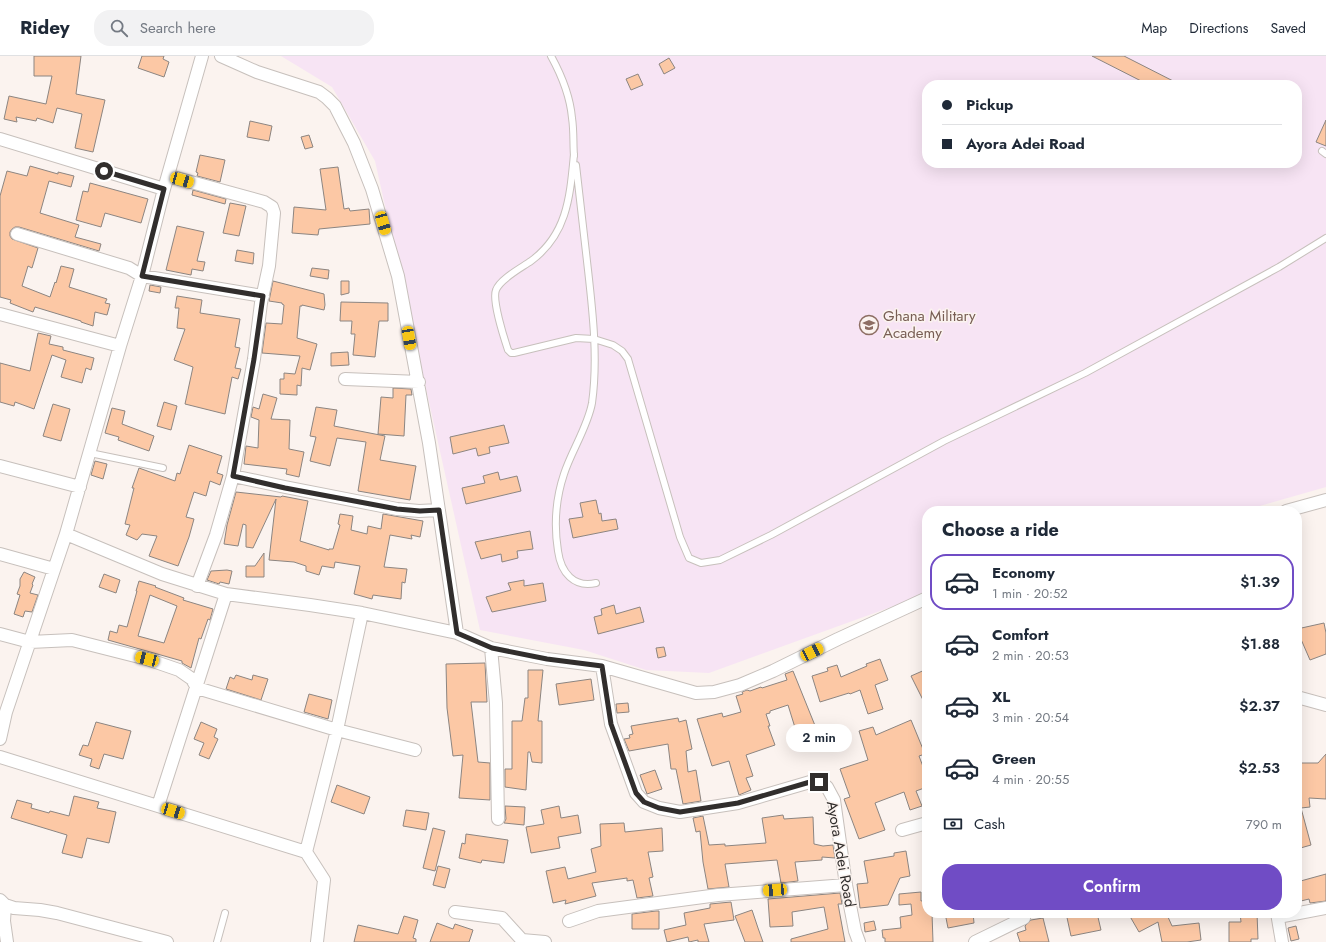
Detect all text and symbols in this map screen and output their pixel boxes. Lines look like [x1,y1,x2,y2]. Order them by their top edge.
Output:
search box [94,10,374,46]
text: Ridey [20,14,70,41]
icon: search [108,17,130,39]
text: Search here [140,17,216,39]
text: Map [1141,18,1167,38]
text: Directions [1189,18,1249,38]
text: Saved [1271,18,1306,38]
text: Pickup [966,94,1013,116]
text: Ayora Adei Road [966,133,1085,155]
route start [95,162,113,180]
car [169,171,195,189]
car [374,210,392,236]
place label: Ghana Military Academy [883,305,976,344]
school or university icon: Ghana Military Academy [858,314,880,336]
car [401,325,417,351]
text: Choose a ride [942,517,1059,543]
text: Economy [992,562,1055,584]
icon: car [944,564,980,600]
text: $1.39 [1240,571,1280,593]
text: 1 min · 20:52 [992,584,1068,603]
text: Comfort [992,624,1049,646]
icon: car [944,626,980,662]
text: $1.88 [1241,633,1280,655]
car [799,641,825,663]
text: 2 min · 20:53 [992,646,1069,665]
car [134,650,160,668]
text: XL [992,686,1010,708]
icon: car [944,688,980,724]
text: $2.37 [1239,695,1280,717]
text: 3 min · 20:54 [992,708,1069,727]
callout: 2 min [786,724,852,752]
text: 2 min [802,728,836,747]
text: Green [992,748,1036,770]
icon: car [944,750,980,786]
text: $2.53 [1238,757,1280,779]
text: 4 min · 20:55 [992,770,1069,789]
route end [810,773,828,791]
street label: Ayora Adei Road [821,799,861,909]
car [160,802,186,820]
icon: cash [942,813,964,835]
text: Cash [974,813,1005,835]
text: 790 m [1246,815,1282,834]
button: Confirm [942,864,1282,910]
car [763,883,787,897]

